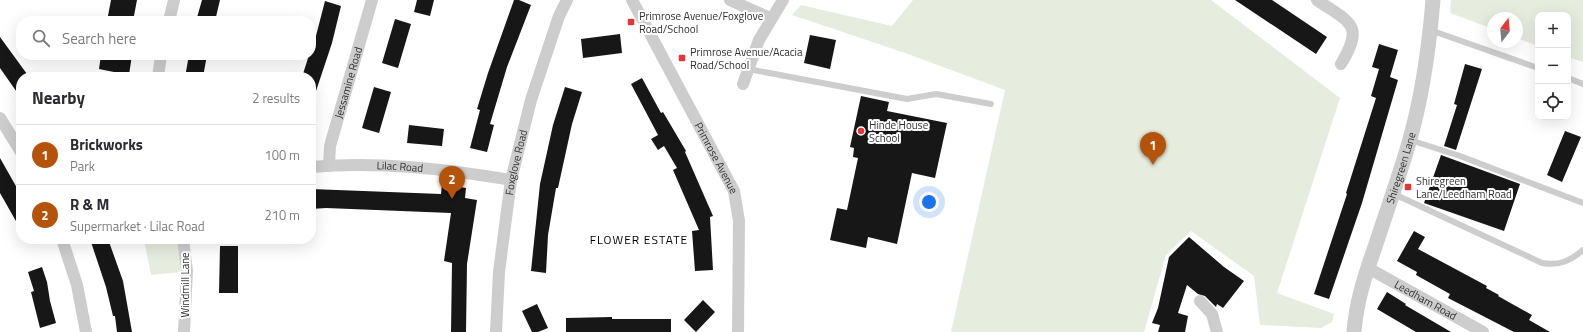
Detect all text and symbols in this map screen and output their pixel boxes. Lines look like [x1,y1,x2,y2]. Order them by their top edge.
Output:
place label: Primrose Avenue/Foxglove Road/School [639,8,764,37]
north arrow [1487,12,1523,48]
map controls [1535,12,1571,120]
button: + [1535,12,1571,48]
search box [16,16,316,60]
marker: Primrose Avenue/Foxglove Road/School [626,17,636,27]
icon: search [30,27,52,49]
text: Search here [62,27,136,50]
place label: Primrose Avenue/Acacia Road/School [690,44,803,73]
street label: Jessamine Road [330,45,366,120]
button: − [1535,48,1571,84]
marker: Primrose Avenue/Acacia Road/School [677,53,687,63]
button: locate [1535,84,1571,120]
text: Nearby [32,85,85,111]
text: 2 results [252,88,300,108]
place label: Hinde House School [869,117,929,146]
street label: Primrose Avenue [691,119,742,197]
marker: Hinde House School [856,126,866,136]
street label: Foxglove Road [501,128,531,196]
street label: Shiregreen Lane [1382,130,1420,206]
pin: 1 [1140,132,1166,165]
text: Brickworks [70,133,143,156]
text: 1 [41,145,49,165]
text: 100 m [264,145,300,165]
text: Park [70,156,95,176]
street label: Lilac Road [376,157,424,176]
pin: 2 [439,166,465,199]
place label: Shiregreen Lane/Leedham Road [1416,173,1512,202]
marker: Shiregreen Lane/Leedham Road [1403,182,1413,192]
your location [919,192,939,212]
text: R & M [70,193,109,216]
text: 2 [41,205,49,225]
text: 210 m [264,205,300,225]
text: Supermarket · Lilac Road [70,216,205,236]
district label: FLOWER ESTATE [590,230,688,249]
street label: Windmill Lane [177,252,193,318]
street label: Leedham Road [1392,276,1460,324]

